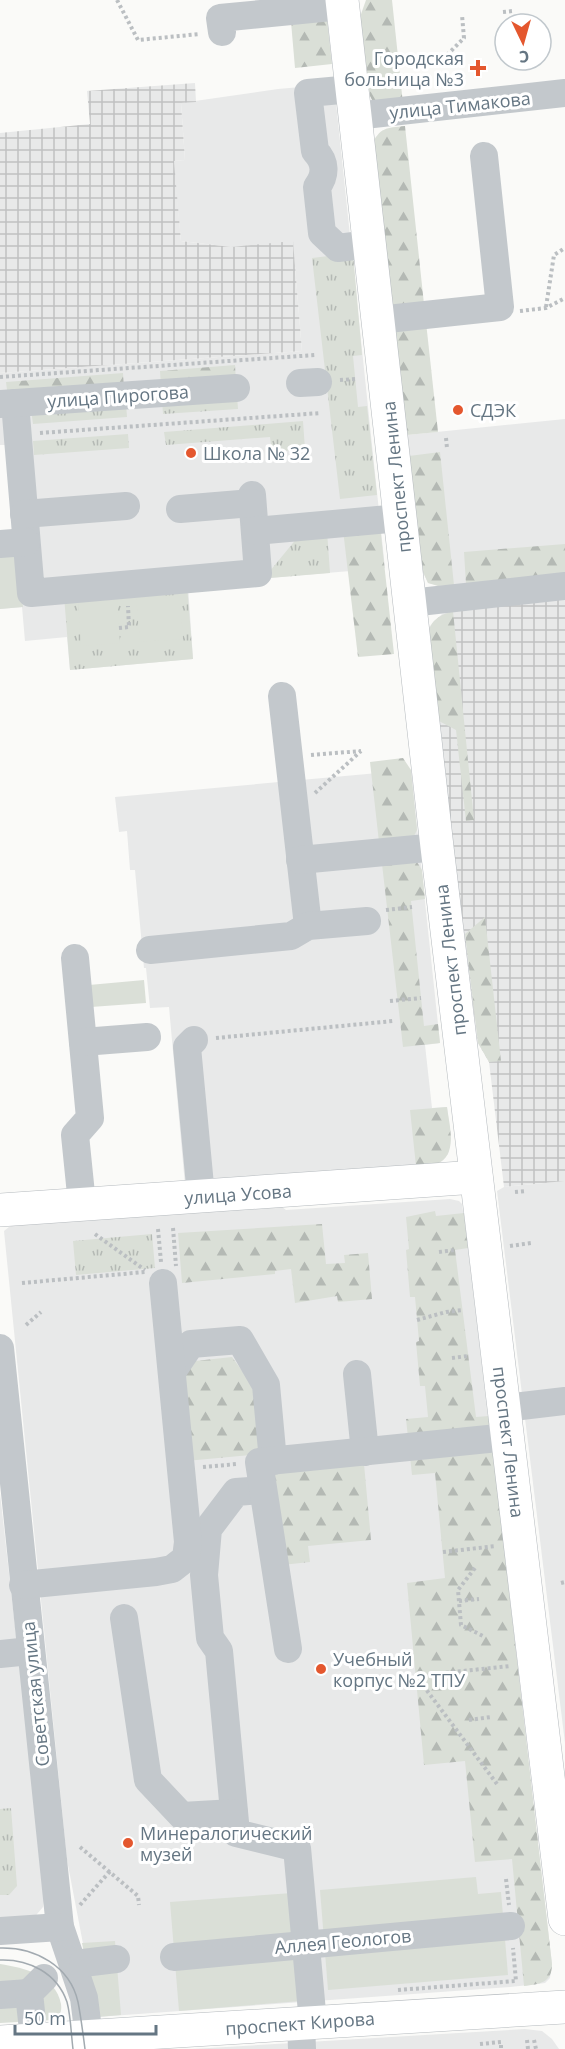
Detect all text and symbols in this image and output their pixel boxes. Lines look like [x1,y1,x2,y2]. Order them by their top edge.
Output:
north arrow [493,12,553,72]
place label: Городская больница №3 [344,46,464,91]
text: С [518,46,530,68]
marker: Городская больница №3 [469,59,487,77]
street label: улица Тимакова [388,86,532,124]
street label: улица Пирогова [46,379,190,413]
place label: СДЭК [470,398,516,422]
street label: проспект Ленина [376,400,416,554]
marker: СДЭК [451,403,465,417]
place label: Школа № 32 [203,441,310,465]
marker: Школа № 32 [184,446,198,460]
street label: проспект Ленина [429,883,471,1037]
street label: улица Усова [183,1178,293,1210]
street label: проспект Ленина [488,1365,530,1519]
street label: Советская улица [15,1620,55,1768]
place label: Учебный корпус №2 ТПУ [333,1647,466,1692]
marker: Учебный корпус №2 ТПУ [314,1662,328,1676]
place label: Минералогический музей [140,1821,312,1866]
marker: Минералогический музей [121,1836,135,1850]
street label: Аллея Геологов [274,1923,412,1959]
scale bar [15,1998,156,2036]
text: 50 m [24,2006,66,2030]
street label: проспект Кирова [224,2006,376,2040]

